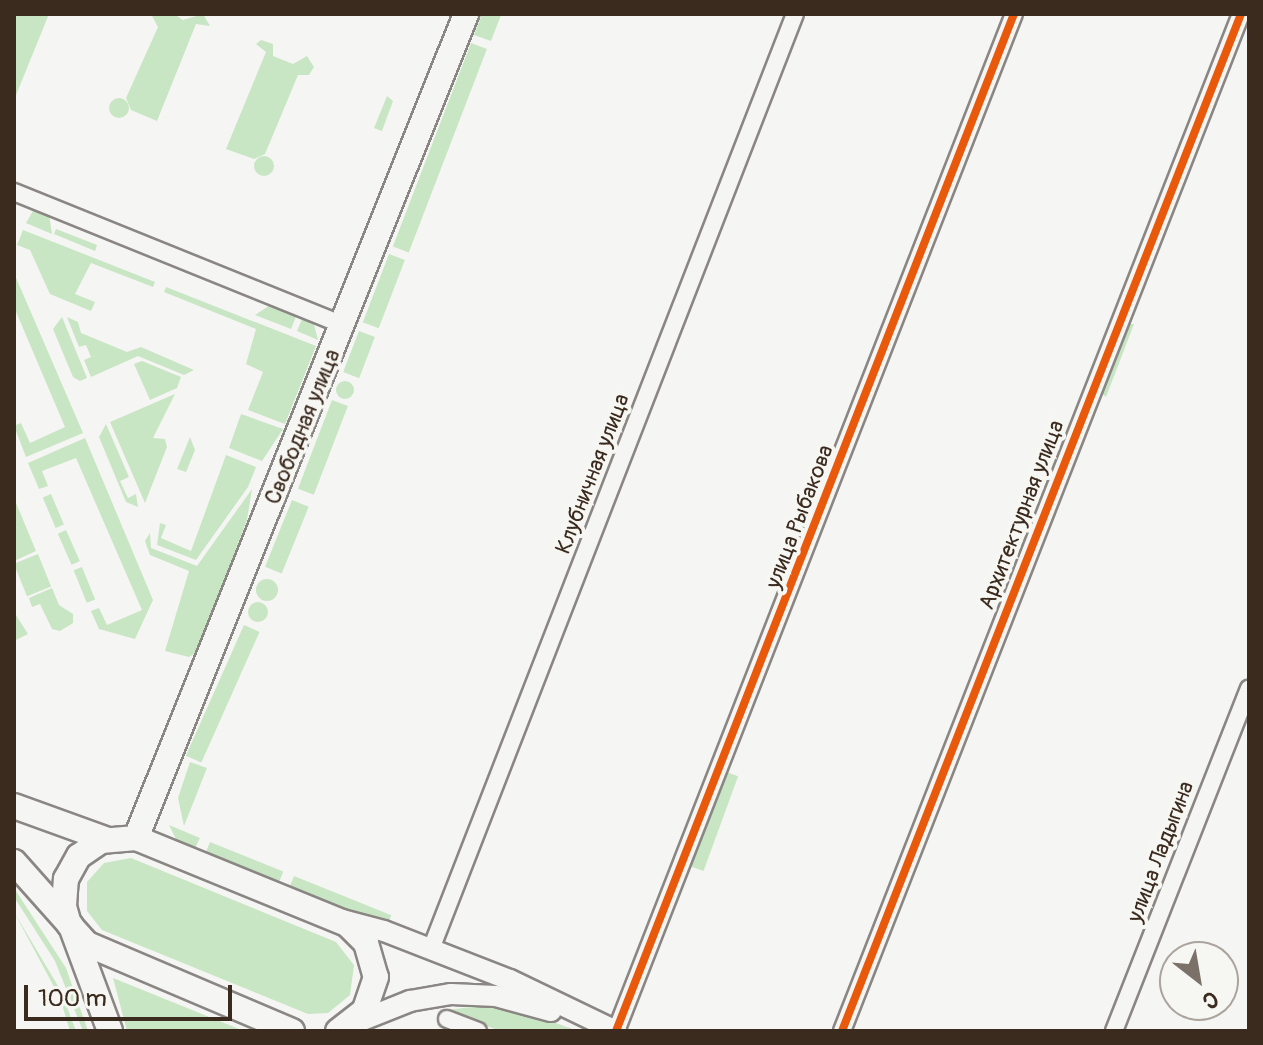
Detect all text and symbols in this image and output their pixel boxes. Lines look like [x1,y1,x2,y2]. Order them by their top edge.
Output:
street label: Свободная улица [260,346,346,508]
street label: Клубничная улица [550,390,636,558]
street label: Архитектурная улица [974,417,1070,613]
street label: улица Рыбакова [760,441,840,593]
street label: улица Ладыгина [1122,778,1200,926]
north arrow [1159,941,1239,1021]
scale bar [28,969,236,1019]
text: 100 m [38,984,107,1013]
text: С [1197,984,1223,1015]

